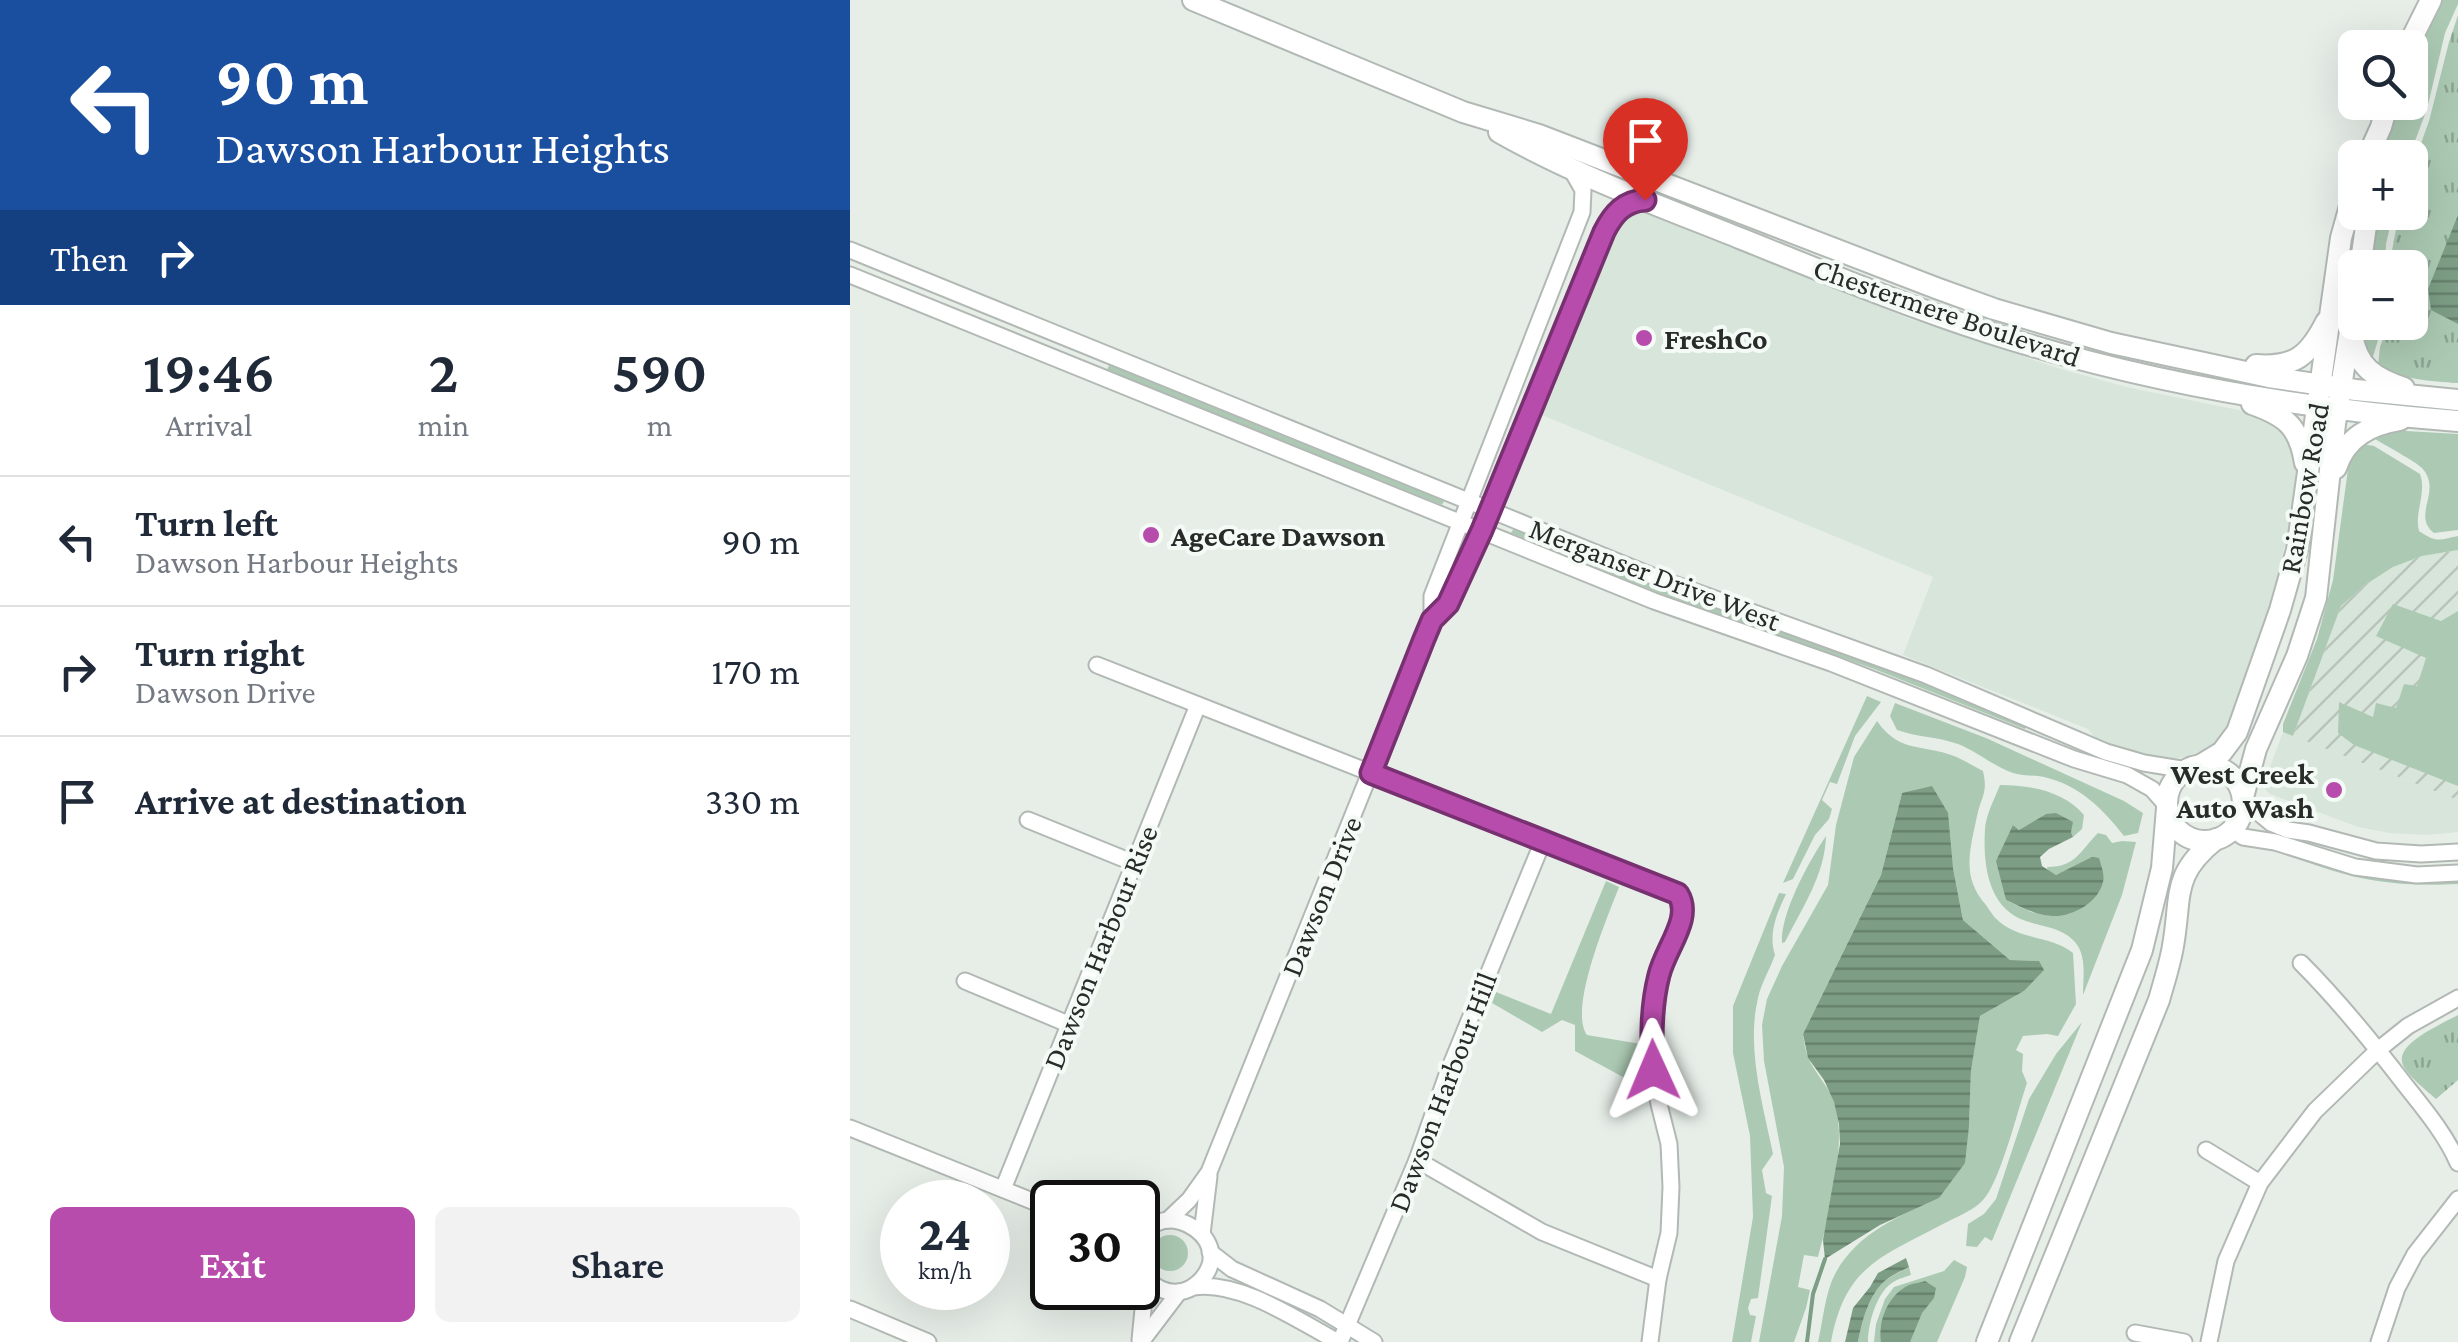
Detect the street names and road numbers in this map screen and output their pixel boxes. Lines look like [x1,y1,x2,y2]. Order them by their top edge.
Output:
street label: Chestermere Boulevard [1809,251,2085,373]
street label: Rainbow Road [2273,400,2335,576]
street label: Merganser Drive West [1525,511,1786,638]
street label: Dawson Drive [1274,811,1368,981]
street label: Dawson Harbour Rise [1036,820,1164,1074]
street label: Dawson Harbour Hill [1381,967,1503,1216]

